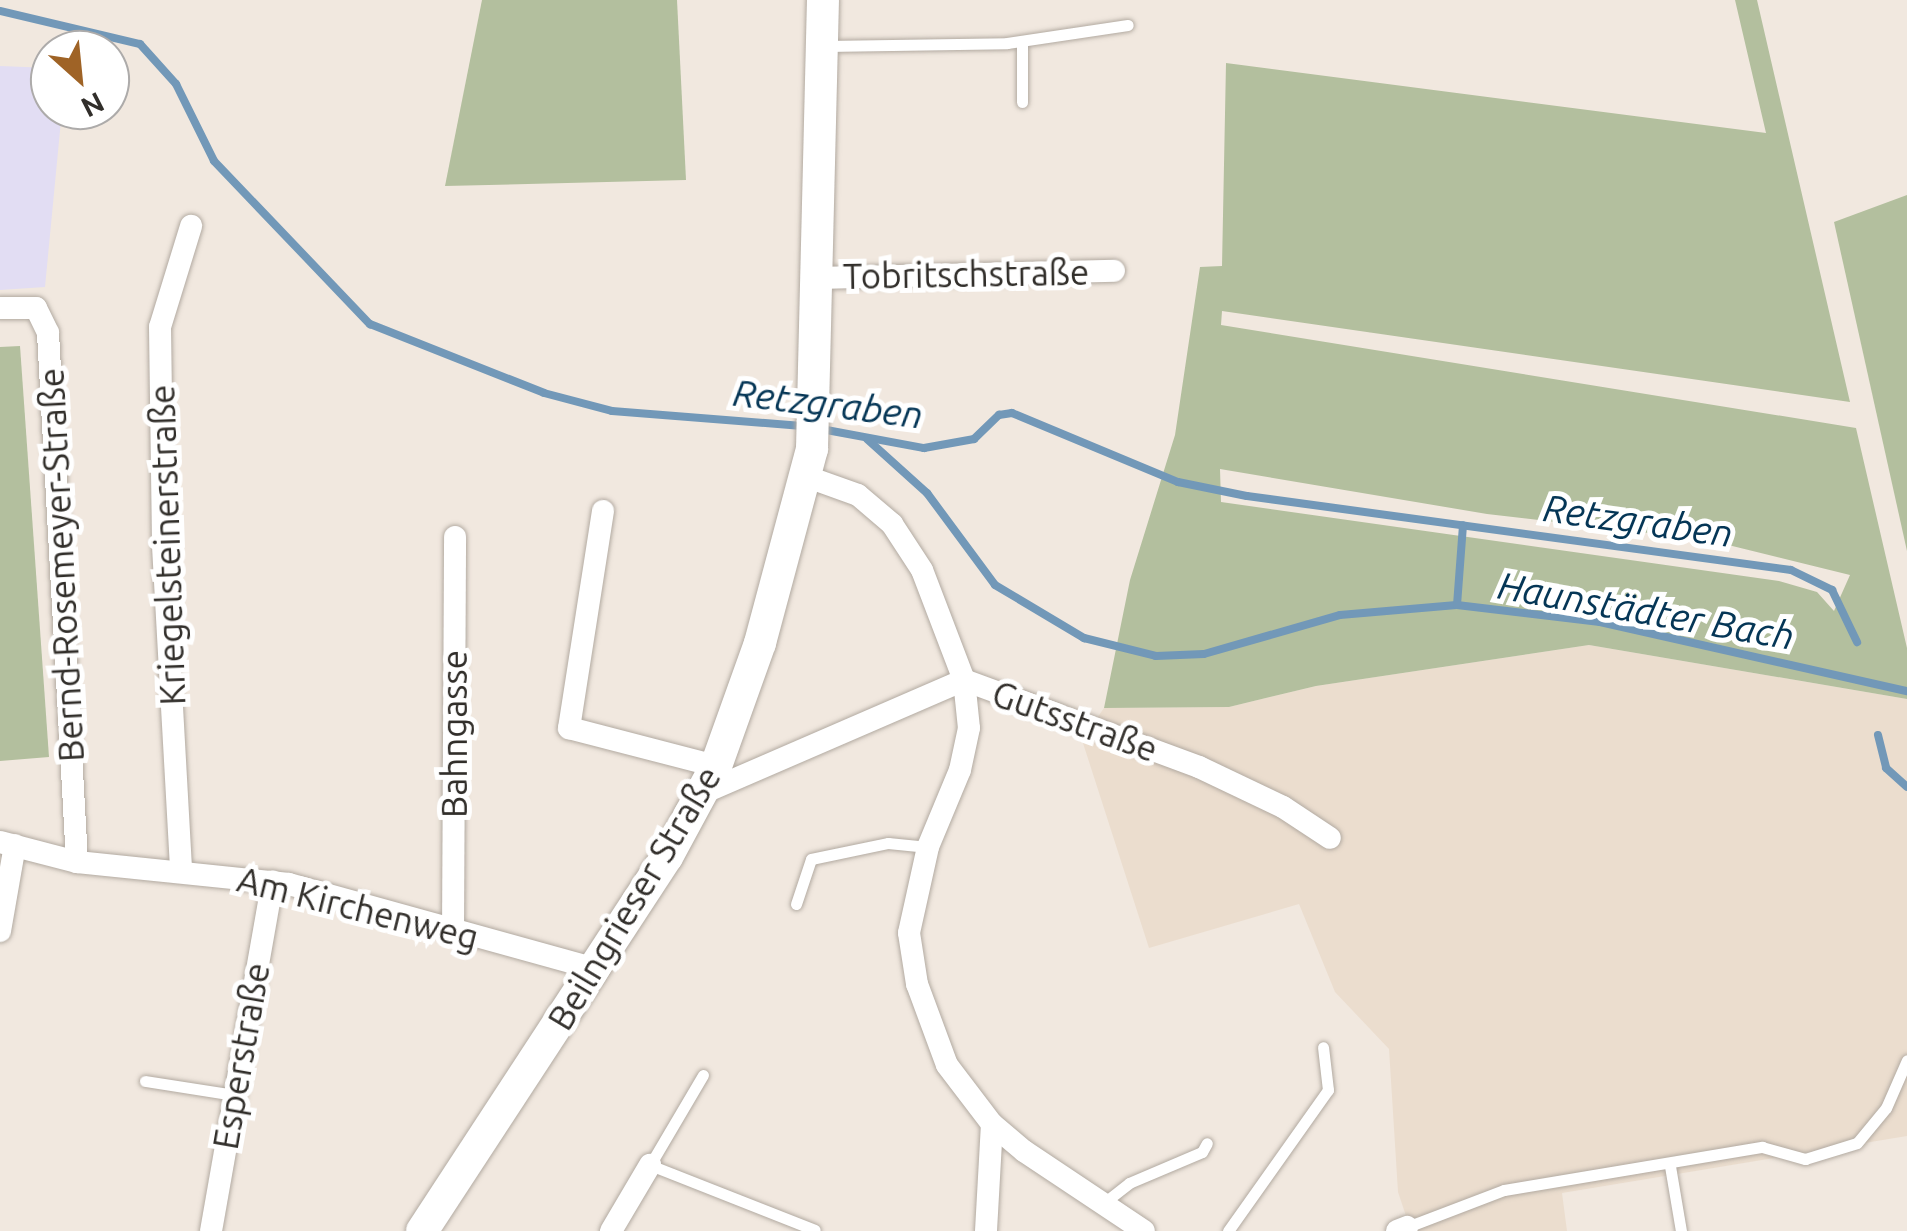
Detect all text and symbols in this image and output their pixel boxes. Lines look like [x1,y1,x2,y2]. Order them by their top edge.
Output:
north arrow [30,30,130,130]
text: N [77,87,109,124]
street label: Tobritschstraße [843,251,1089,297]
street label: Bernd-Rosemeyer-Straße [30,367,92,763]
water label: Retzgraben [730,370,926,438]
street label: Kriegelsteinerstraße [140,384,194,706]
water label: Retzgraben [1540,485,1736,557]
water label: Haunstädter Bach [1494,562,1798,660]
street label: Bahngasse [433,650,475,818]
street label: Gutsstraße [987,672,1163,770]
street label: Beilngrieser Straße [539,759,729,1037]
street label: Am Kirchenweg [233,858,483,958]
street label: Esperstraße [204,960,278,1152]

